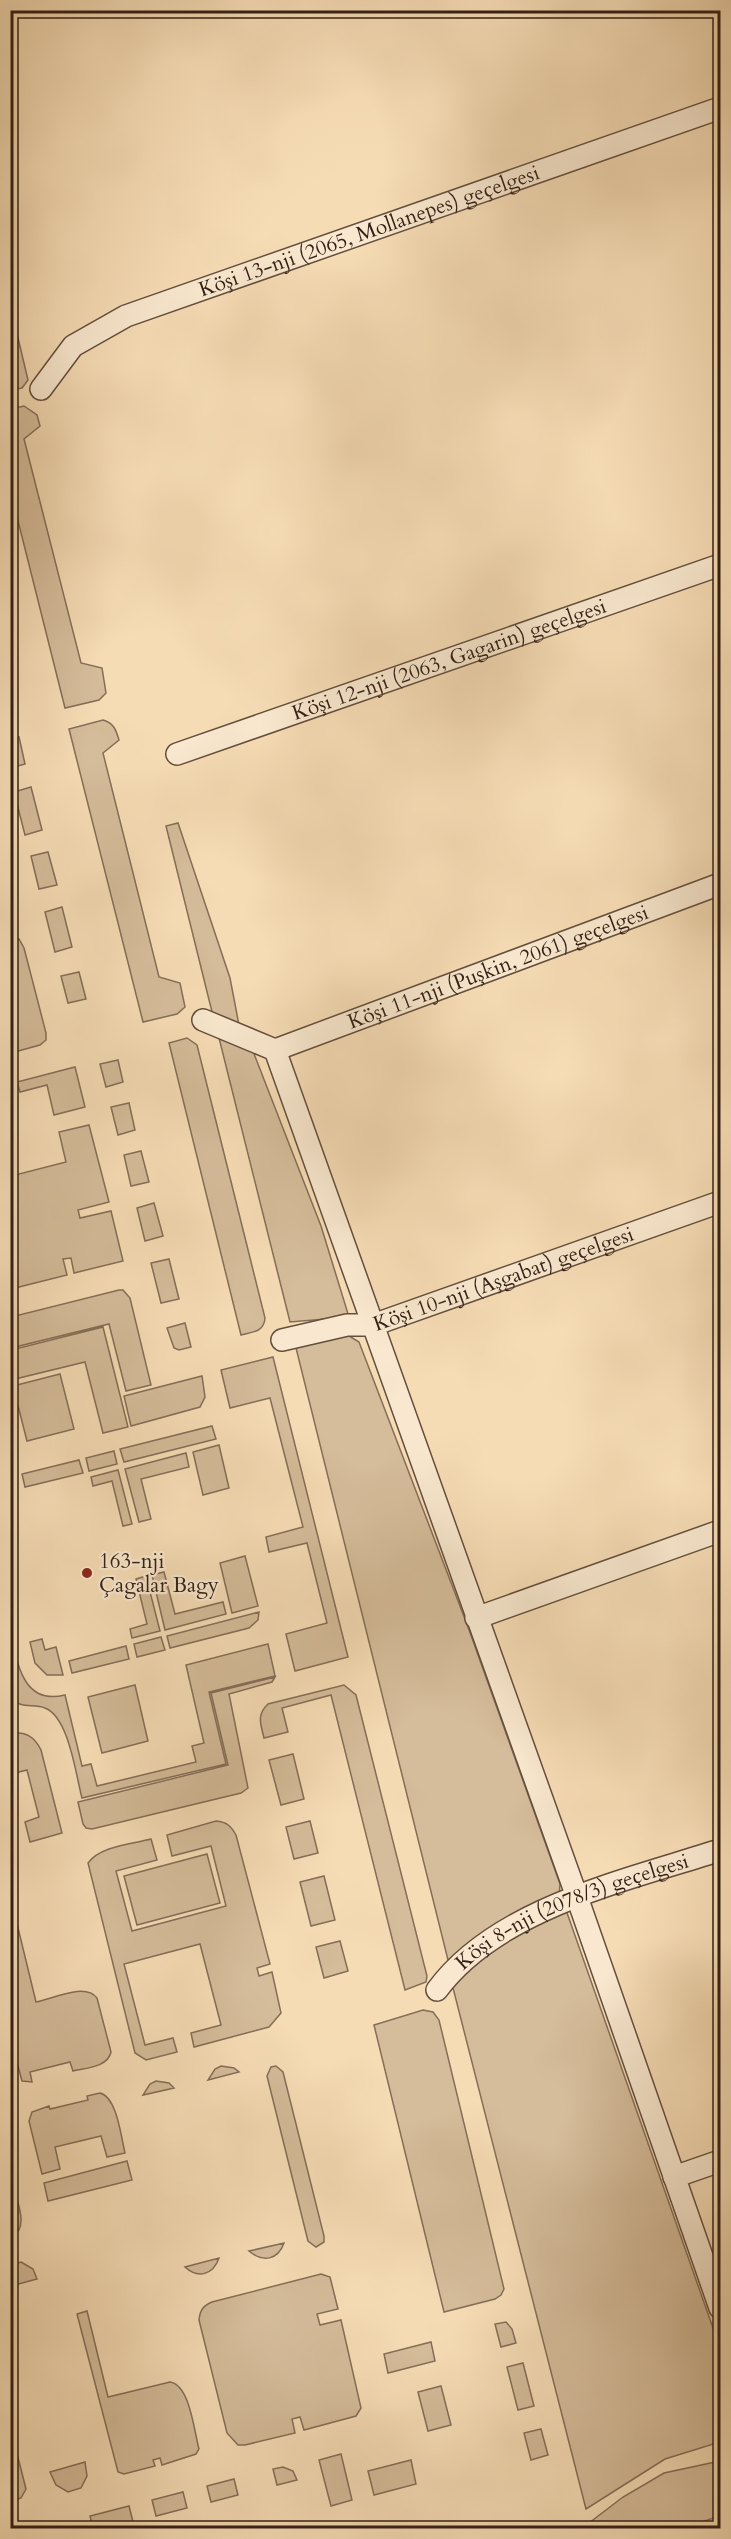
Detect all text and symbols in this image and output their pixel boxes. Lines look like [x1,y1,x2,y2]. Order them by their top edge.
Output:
street label: Köşi 13-nji (2065, Mollanepes) geçelgesi [195,158,543,304]
street label: Köşi 12-nji (2063, Gagarin) geçelgesi [288,591,610,727]
street label: Köşi 11-nji (Puşkin, 2061) geçelgesi [343,897,653,1036]
street label: Köşi 10-nji (Aşgabat) geçelgesi [369,1219,638,1338]
place label: 163-nji Çagalar Bagy [99,1547,219,1600]
marker: 163-nji Çagalar Bagy [80,1566,94,1580]
street label: Köşi 8-nji (2078/3) geçelgesi [449,1846,692,1976]

